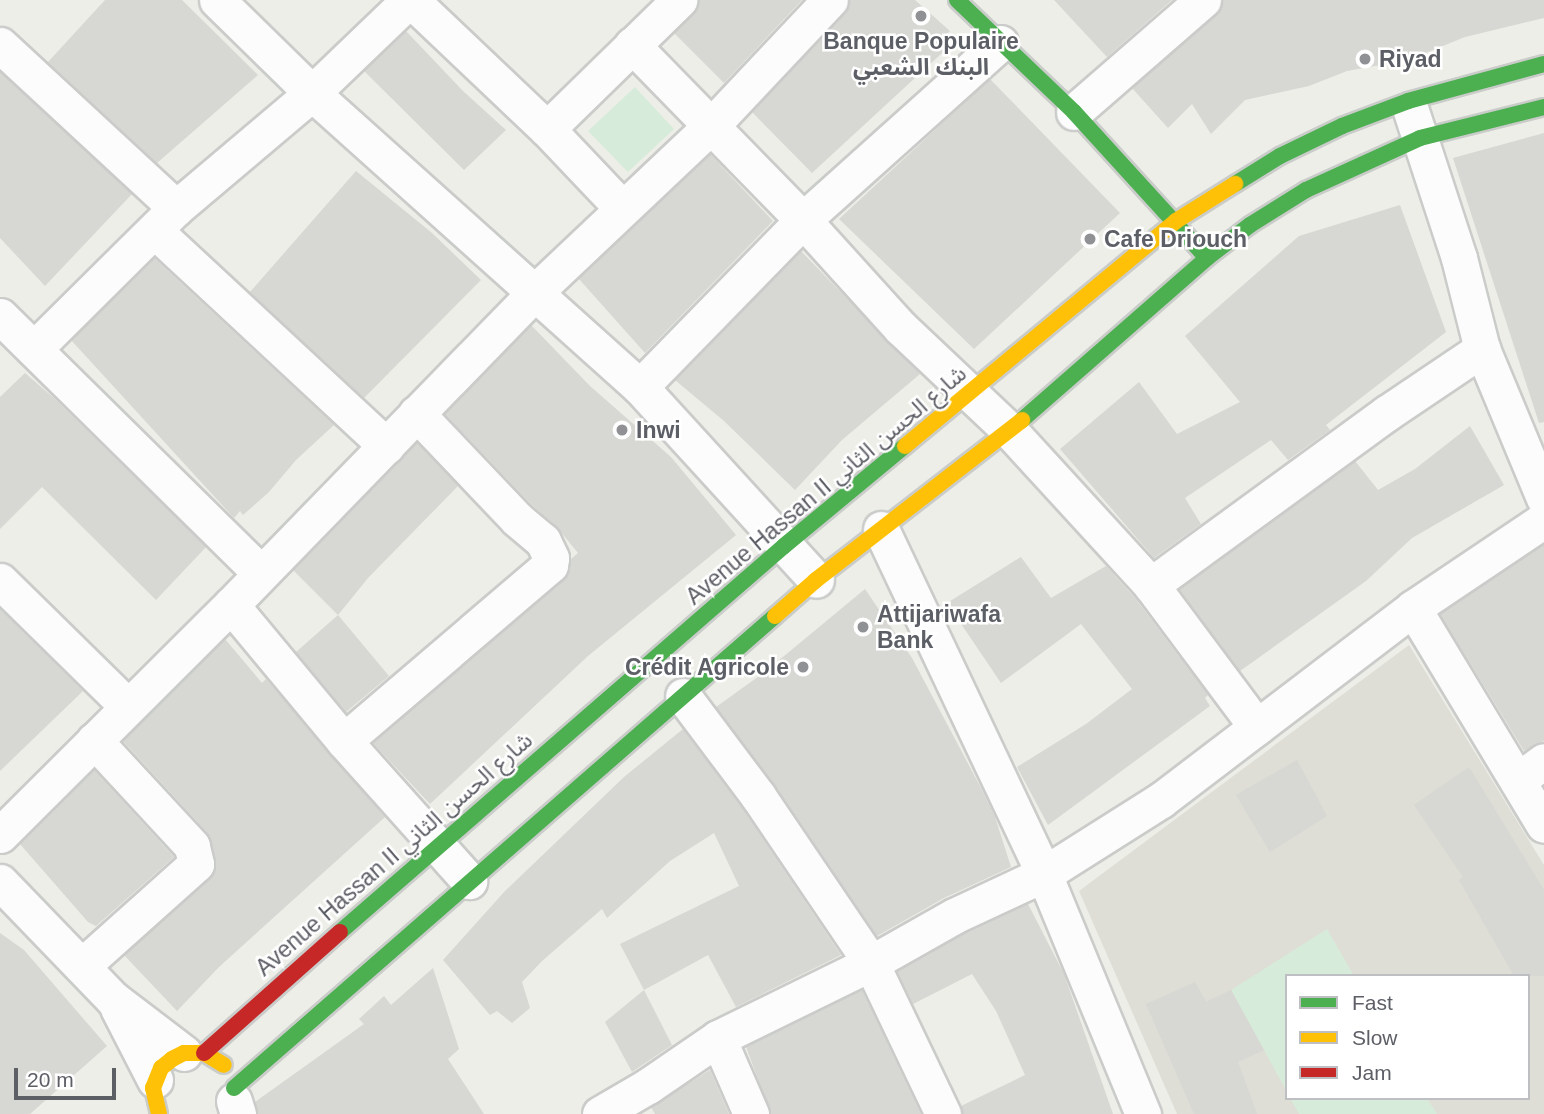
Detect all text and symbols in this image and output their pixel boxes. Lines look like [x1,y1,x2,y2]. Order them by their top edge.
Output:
marker: Banque Populaire البنك الشعبي [913,8,929,24]
place label: Banque Populaire البنك الشعبي [823,27,1019,81]
place label: Riyad [1379,45,1442,73]
marker: Riyad [1357,51,1373,67]
place label: Cafe Driouch [1104,225,1247,253]
marker: Cafe Driouch [1082,231,1098,247]
street label: Avenue Hassan II شارع الحسن الثاني [680,360,972,610]
place label: Inwi [636,416,681,444]
marker: Inwi [614,422,630,438]
place label: Attijariwafa Bank [877,600,1001,654]
marker: Attijariwafa Bank [855,619,871,635]
place label: Crédit Agricole [624,653,789,681]
marker: Crédit Agricole [795,659,811,675]
street label: Avenue Hassan II شارع الحسن الثاني [250,726,538,982]
legend [1285,974,1530,1100]
text: Fast [1352,991,1393,1014]
text: Slow [1352,1026,1398,1049]
scale bar [18,1054,119,1098]
text: Jam [1352,1061,1392,1084]
text: 20 m [27,1068,74,1091]

